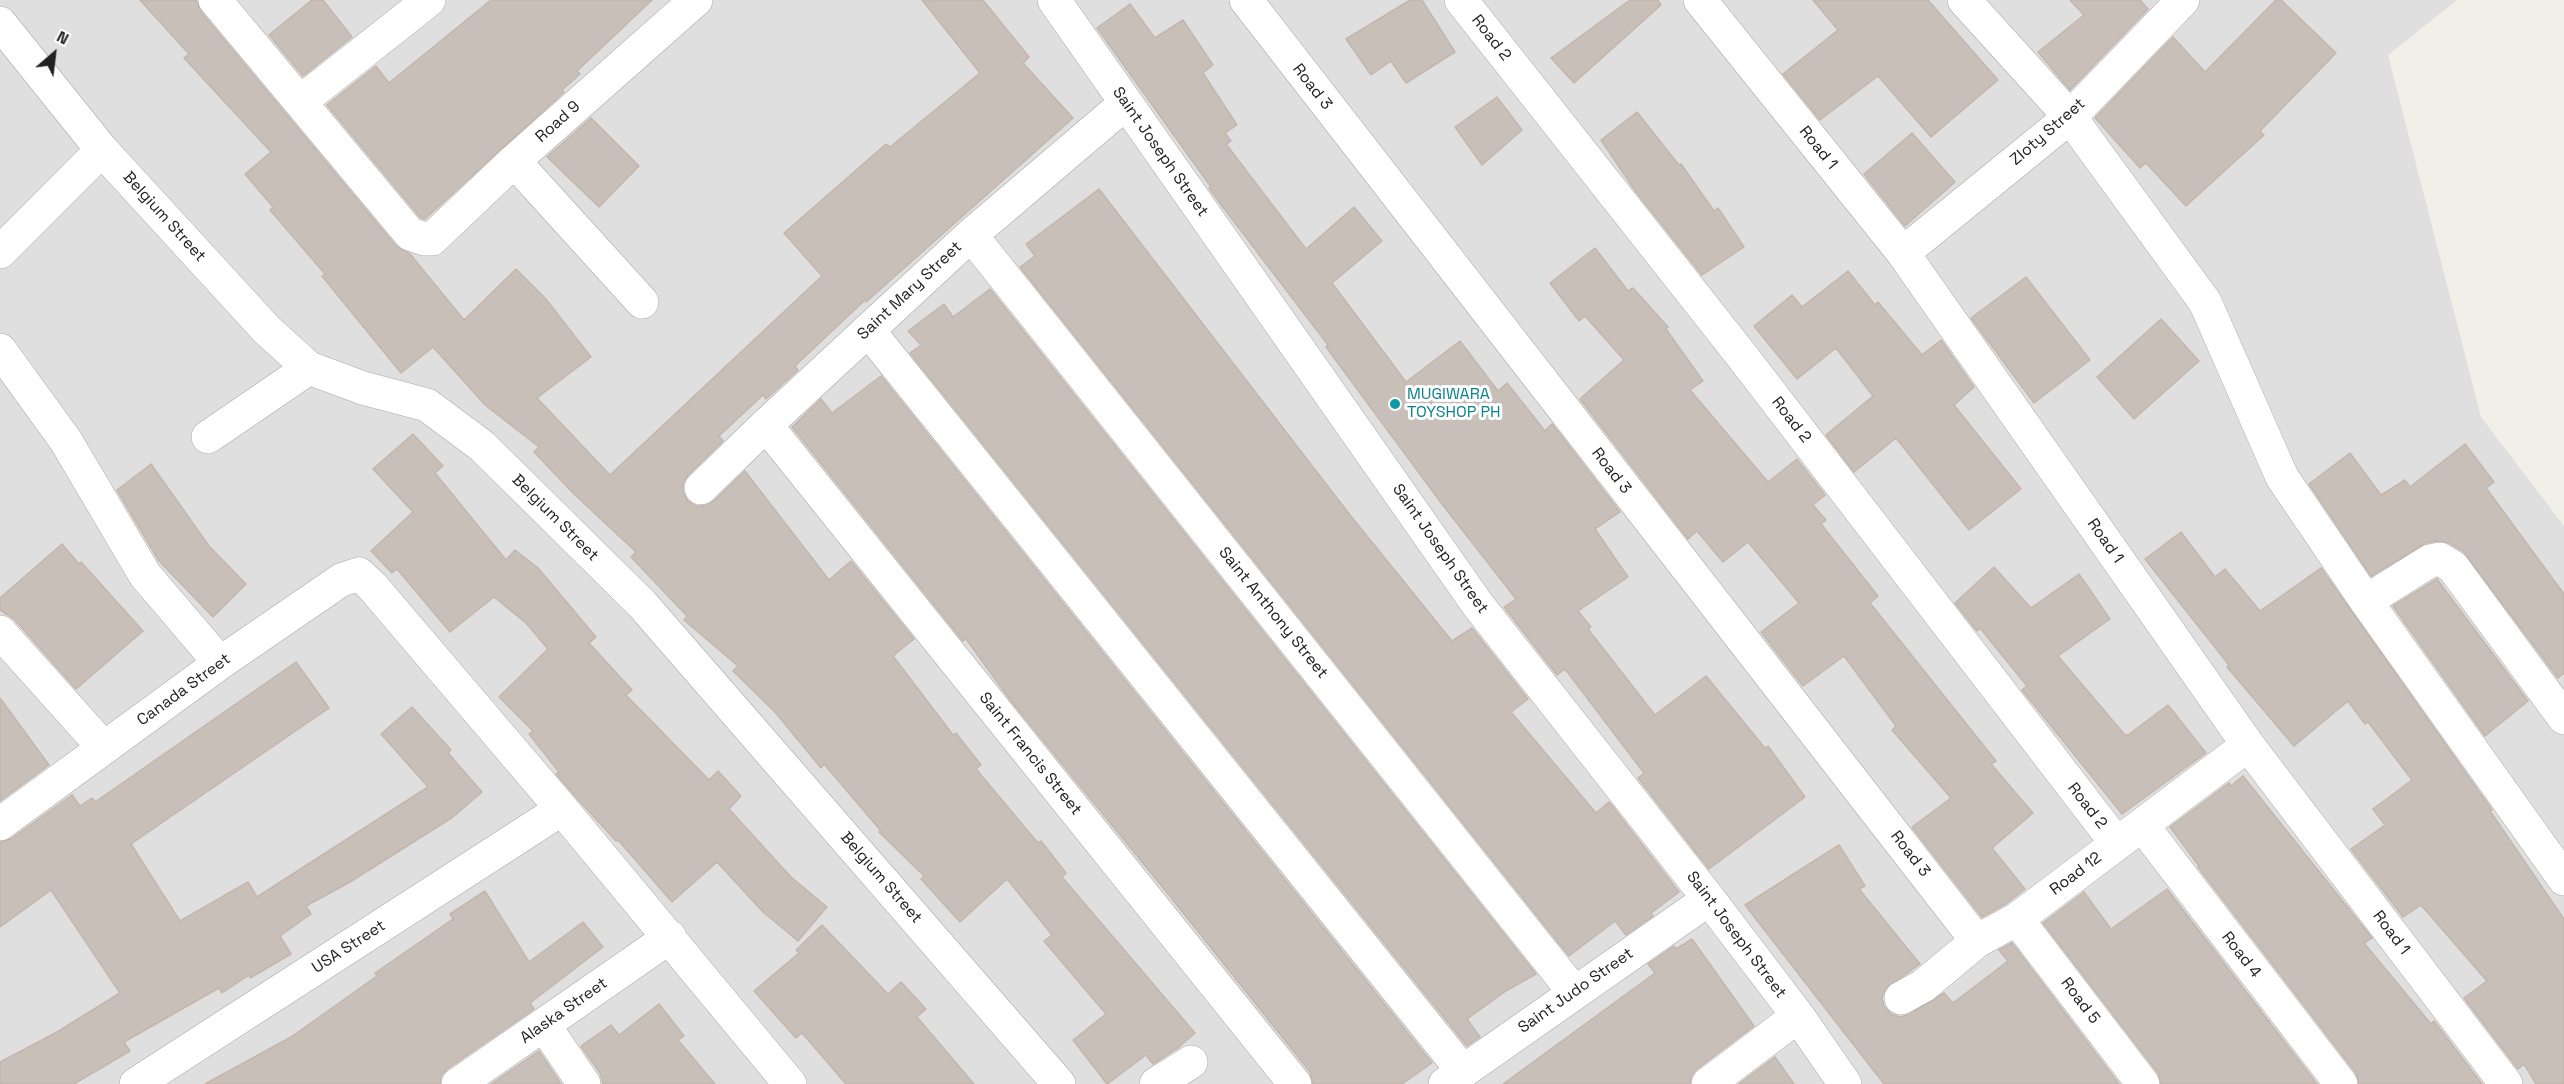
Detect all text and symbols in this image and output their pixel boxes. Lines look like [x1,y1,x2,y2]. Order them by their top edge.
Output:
street label: Road 2 [1467,11,1515,65]
north arrow [24,24,84,84]
text: N [53,26,72,49]
street label: Road 3 [1288,60,1336,114]
street label: Saint Joseph Street [1108,83,1212,221]
street label: Zloty Street [2007,94,2089,170]
street label: Road 9 [532,97,584,147]
street label: Road 1 [1795,123,1841,173]
street label: Belgium Street [118,168,210,266]
street label: Saint Mary Street [854,238,966,344]
place label: MUGIWARA TOYSHOP PH [1407,385,1501,423]
street label: Road 2 [1767,393,1815,447]
marker: MUGIWARA TOYSHOP PH [1388,397,1402,411]
street label: Road 3 [1587,444,1635,498]
street label: Belgium Street [508,471,602,565]
street label: Saint Joseph Street [1388,480,1492,618]
street label: Road 1 [2083,515,2127,567]
street label: Saint Anthony Street [1214,544,1332,682]
street label: Canada Street [134,650,234,730]
street label: Saint Francis Street [975,689,1085,819]
street label: Road 2 [2063,779,2111,833]
street label: Road 3 [1886,827,1934,881]
street label: Belgium Street [836,828,926,928]
street label: Road 12 [2046,848,2106,900]
street label: Saint Joseph Street [1682,868,1790,1002]
street label: Road 1 [2368,907,2414,959]
street label: USA Street [309,916,389,978]
street label: Road 4 [2217,928,2265,982]
street label: Saint Judo Street [1515,944,1637,1038]
street label: Alaska Street [517,974,611,1048]
street label: Road 5 [2056,974,2104,1028]

